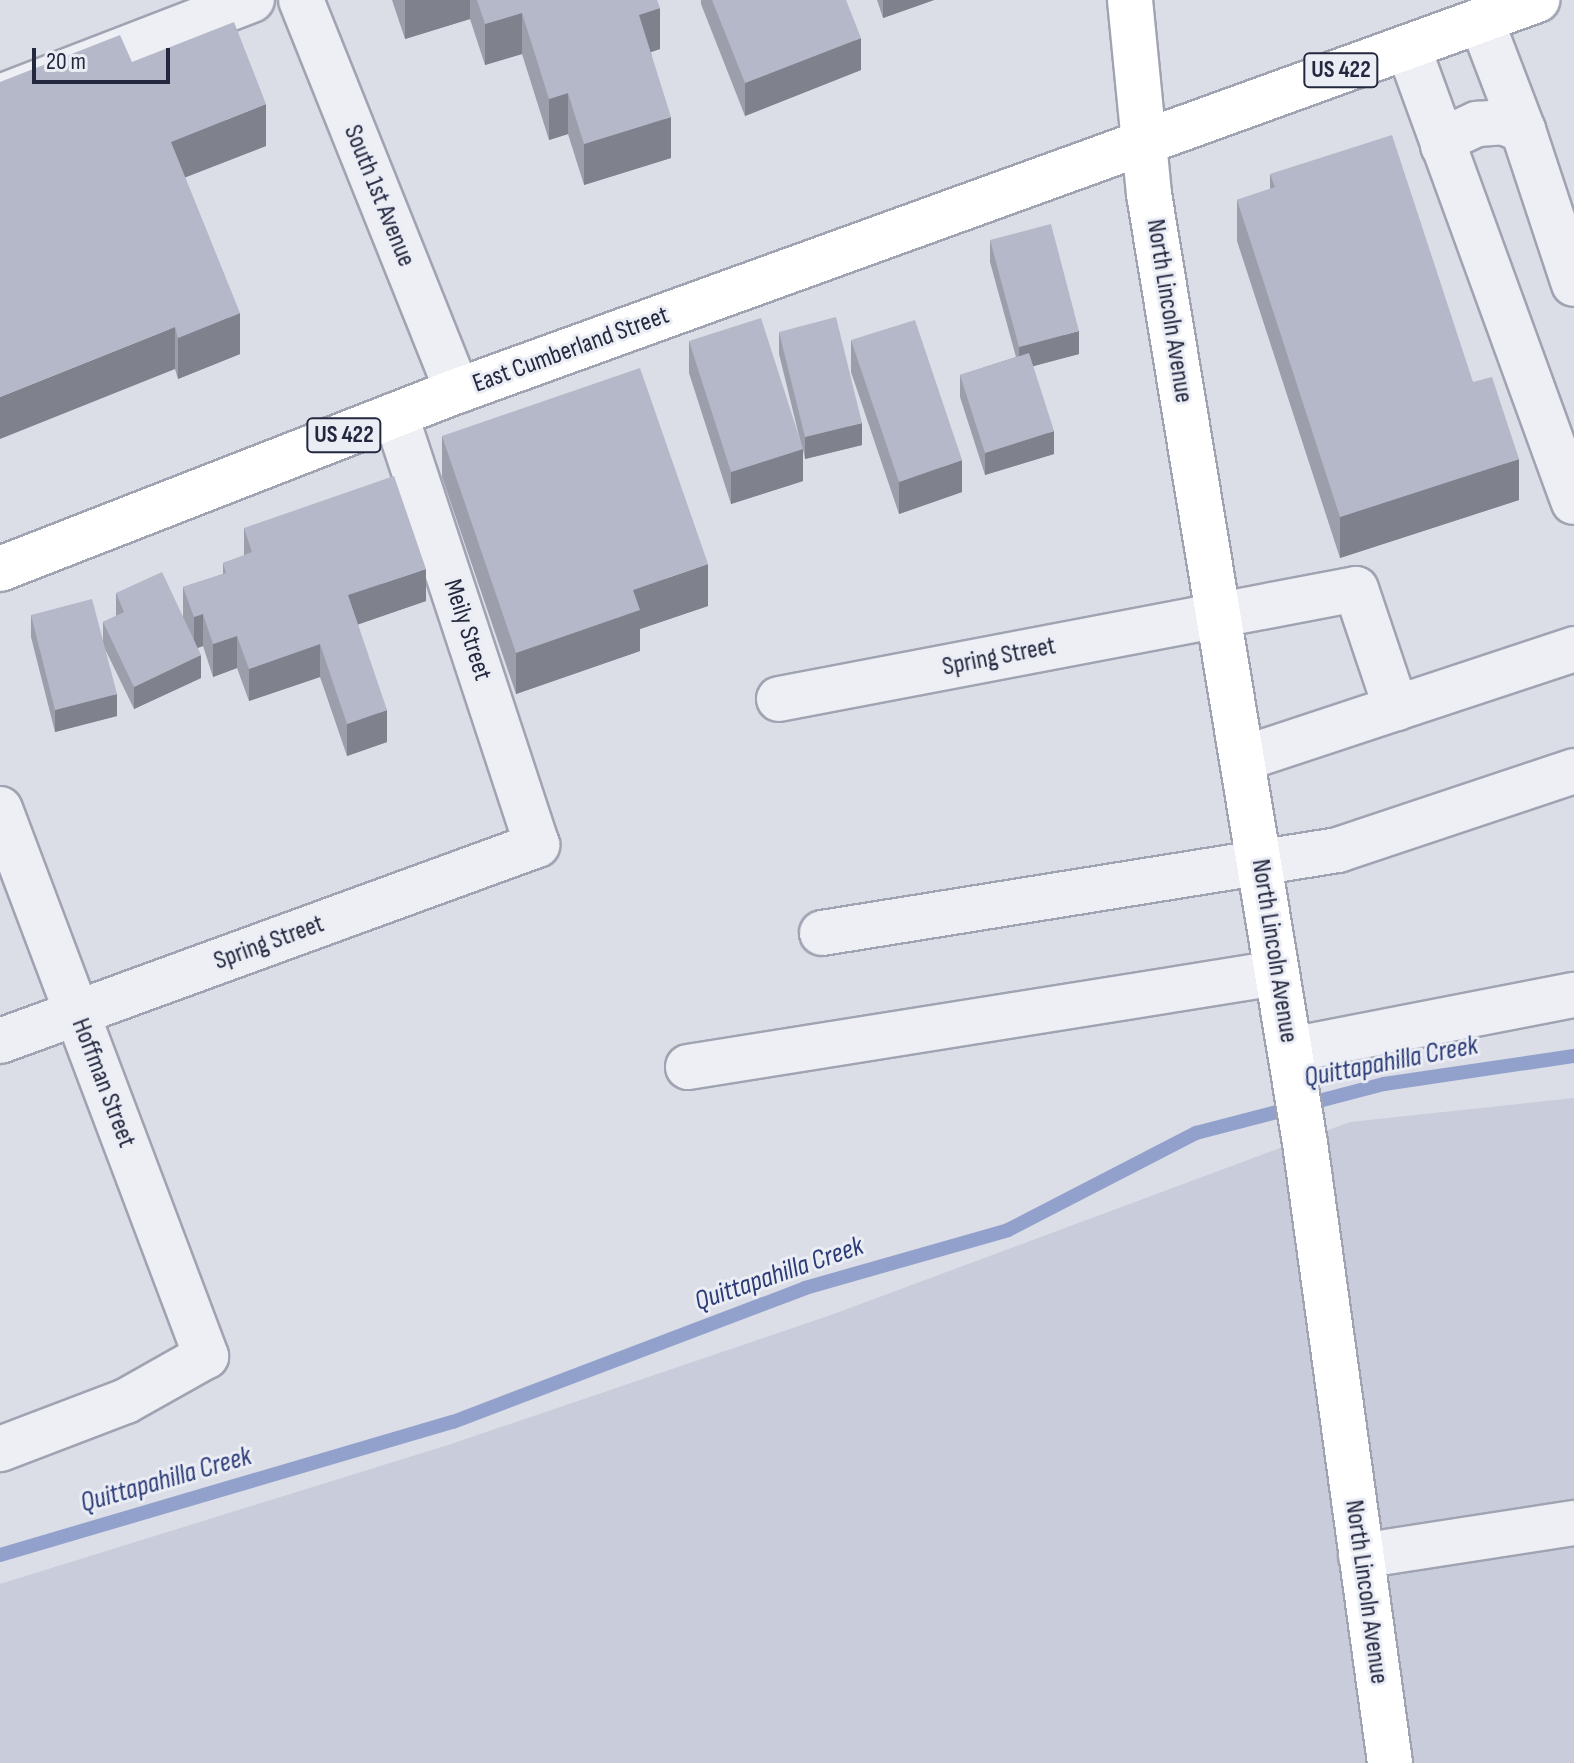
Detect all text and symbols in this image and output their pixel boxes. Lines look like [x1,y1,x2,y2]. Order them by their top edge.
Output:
scale bar [36,32,174,82]
text: 20 m [46,47,86,76]
road number: US 422 [1303,50,1379,90]
street label: South 1st Avenue [336,121,422,271]
street label: North Lincoln Avenue [1139,217,1199,405]
street label: East Cumberland Street [469,300,673,400]
road number: US 422 [306,415,382,455]
street label: Meily Street [436,575,498,685]
street label: Spring Street [940,631,1058,683]
street label: North Lincoln Avenue [1244,857,1304,1045]
street label: Spring Street [210,909,328,977]
street label: Hoffman Street [64,1014,142,1152]
water label: Quittapahilla Creek [1301,1029,1481,1095]
water label: Quittapahilla Creek [690,1229,868,1319]
water label: Quittapahilla Creek [77,1440,255,1520]
street label: North Lincoln Avenue [1338,1498,1394,1686]

